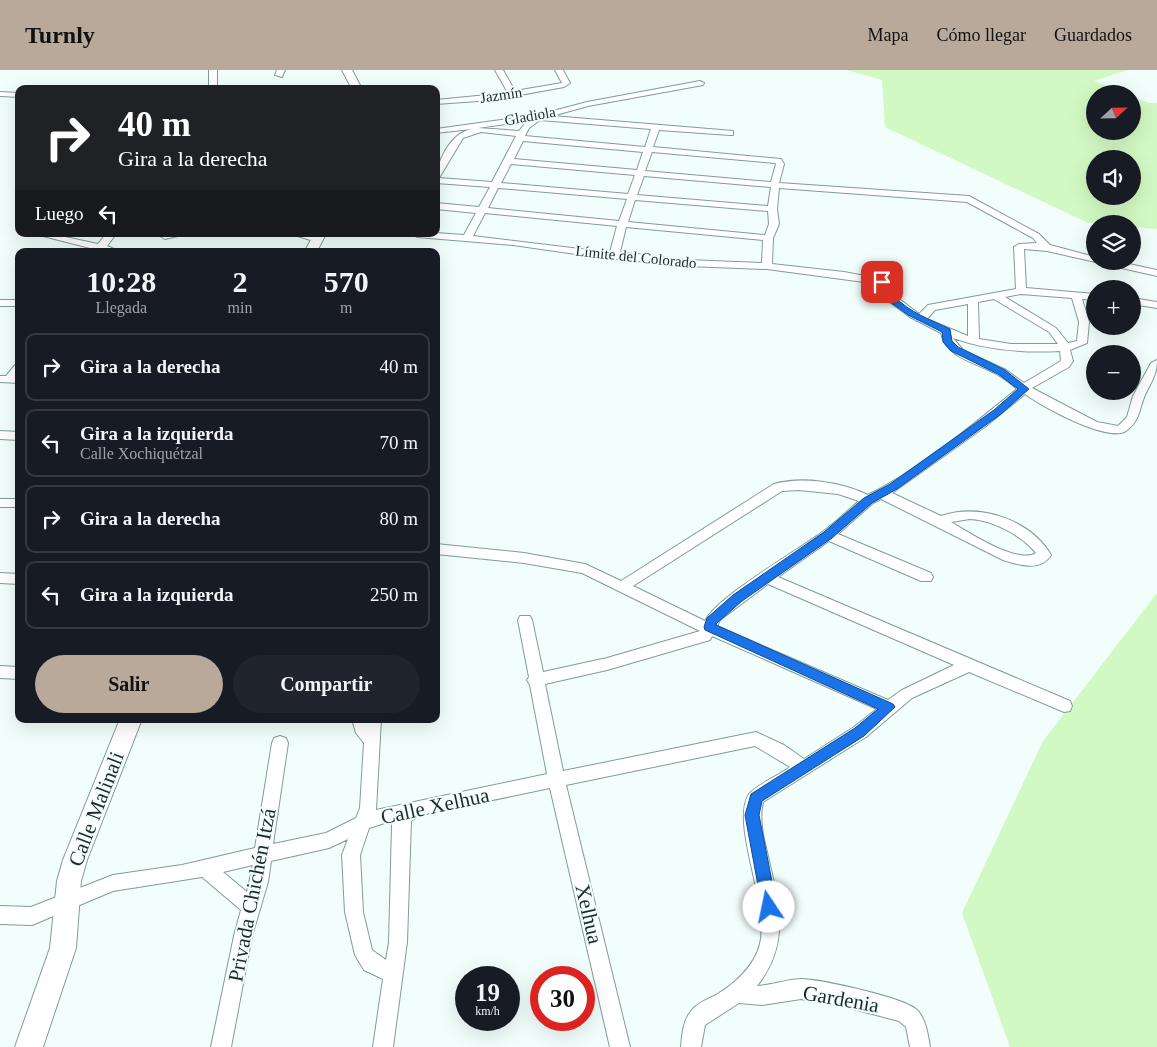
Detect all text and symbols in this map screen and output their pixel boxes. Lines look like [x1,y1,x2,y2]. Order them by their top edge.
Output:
text: Turnly [25,22,95,48]
text: Mapa [868,25,909,45]
text: Cómo llegar [937,25,1026,45]
text: Guardados [1054,25,1132,45]
street label: Jazmín [479,84,524,106]
north arrow [1086,85,1141,140]
map controls [1086,85,1141,400]
street label: Gladiola [503,104,557,128]
icon: right [35,105,100,170]
text: 40 m [118,105,191,144]
text: Gira a la derecha [118,146,268,171]
button: sound [1086,150,1141,205]
icon: left [94,200,122,228]
text: Luego [35,203,84,224]
button: layers [1086,215,1141,270]
street label: Límite del Colorado [575,243,697,271]
pin [861,261,903,303]
text: 10:28 [86,265,156,298]
text: 2 [232,265,247,298]
text: 570 [324,265,369,298]
icon: arrive [868,268,896,296]
button: + [1086,280,1141,335]
text: Llegada [96,299,147,316]
text: min [228,299,252,316]
text: m [340,299,352,316]
button: − [1086,345,1141,400]
icon: right [37,353,65,381]
text: Gira a la derecha [80,356,221,377]
text: 40 m [379,356,418,377]
text: Gira a la izquierda [80,423,234,444]
icon: left [37,429,65,457]
text: 70 m [379,432,418,453]
text: Calle Xochiquétzal [80,445,203,462]
icon: right [37,505,65,533]
text: Gira a la derecha [80,508,221,529]
text: 80 m [379,508,418,529]
icon: left [37,581,65,609]
text: Gira a la izquierda [80,584,234,605]
text: 250 m [370,584,418,605]
button: Salir [35,655,223,713]
button: Compartir [233,655,420,713]
street label: Calle Malinali [63,748,129,870]
street label: Calle Xelhua [379,783,492,829]
street label: Privada Chichén Itzá [223,806,281,984]
position arrow [742,880,794,932]
street label: Xelhua [570,882,608,947]
speed limit sign: 30 [530,966,595,1031]
text: 19 [475,979,500,1006]
street label: Gardenia [801,980,882,1018]
text: km/h [475,1004,500,1018]

